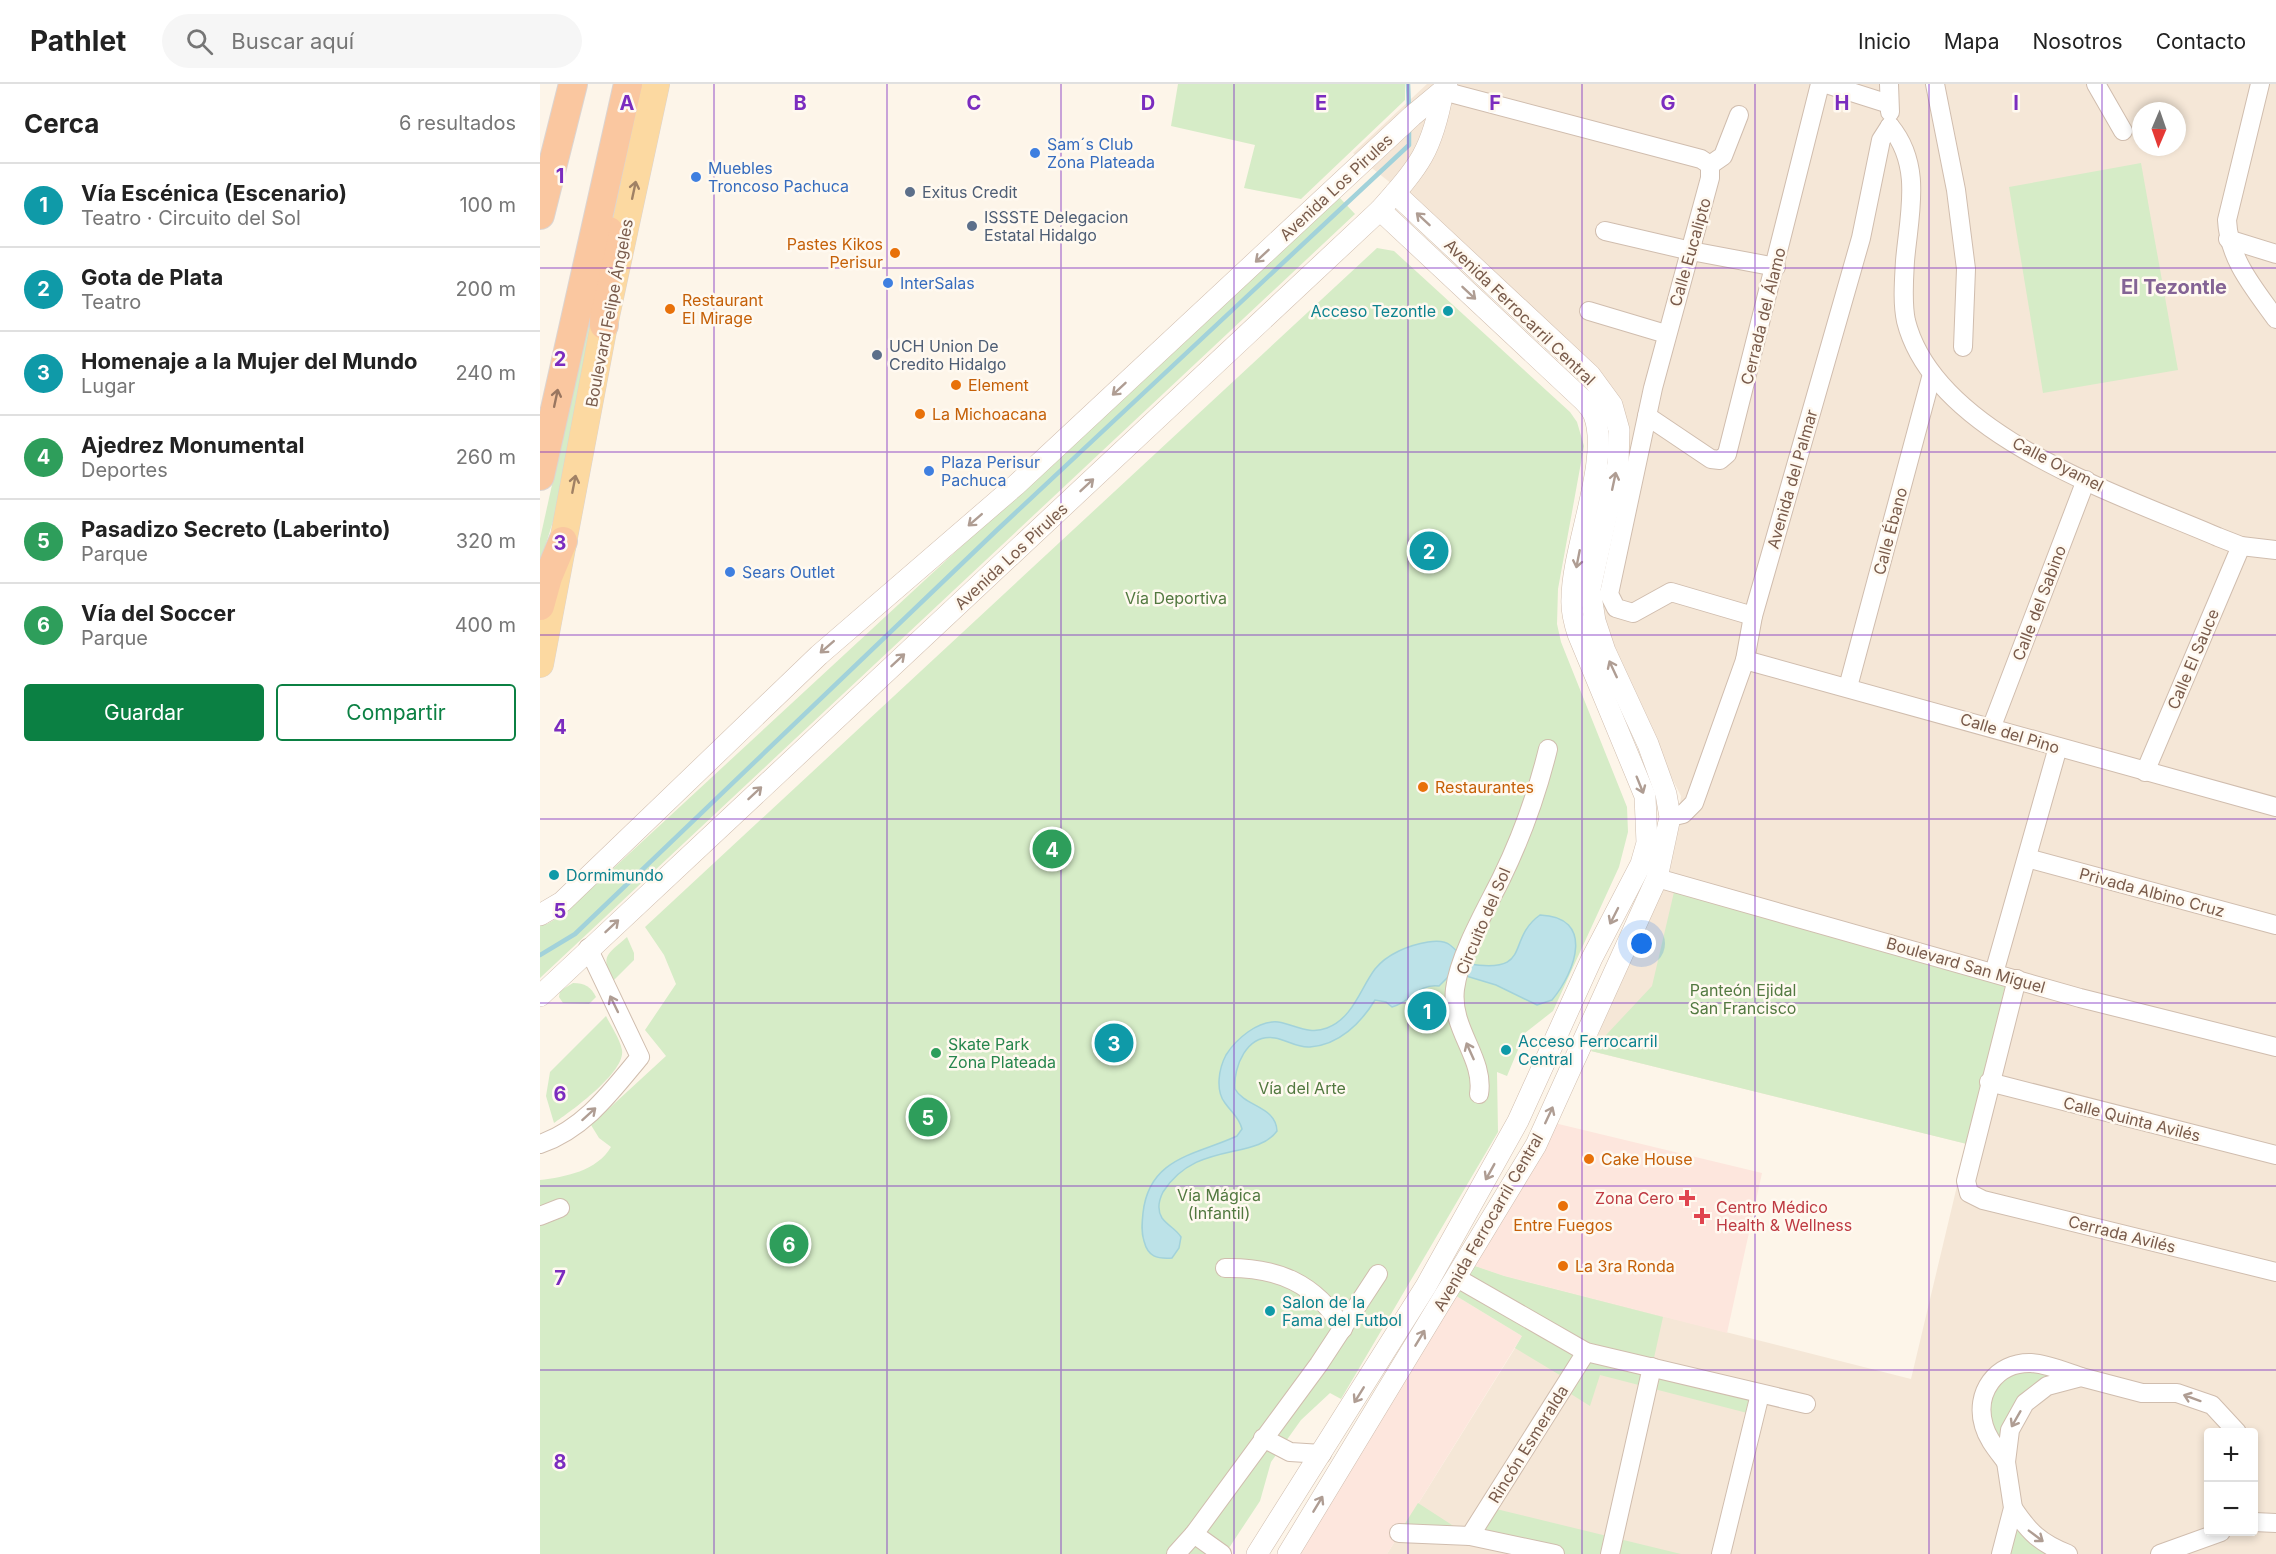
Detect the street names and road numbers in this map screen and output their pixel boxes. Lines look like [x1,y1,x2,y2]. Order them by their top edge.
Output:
street label: Avenida Los Pirules [1275,129,1397,245]
street label: Calle Eucalipto [1665,195,1715,309]
street label: Boulevard Felipe Ángeles [581,217,637,409]
street label: Avenida Ferrocarril Central [1440,235,1600,389]
street label: Cerrada del Álamo [1736,245,1790,387]
street label: Avenida del Palmar [1763,407,1821,551]
street label: Calle Oyamel [2009,432,2107,496]
street label: Calle Ébano [1869,485,1911,577]
street label: Avenida Los Pirules [950,498,1072,614]
street label: Calle del Sabino [2008,543,2070,663]
street label: Calle El Sauce [2163,606,2223,712]
street label: Calle del Pino [1958,708,2062,758]
street label: Privada Albino Cruz [2077,863,2227,921]
street label: Circuito del Sol [1451,865,1515,977]
street label: Boulevard San Miguel [1884,933,2048,997]
street label: Calle Quinta Avilés [2061,1092,2203,1146]
street label: Avenida Ferrocarril Central [1429,1130,1547,1314]
street label: Cerrada Avilés [2066,1211,2178,1257]
street label: Rincón Esmeralda [1484,1381,1572,1507]

